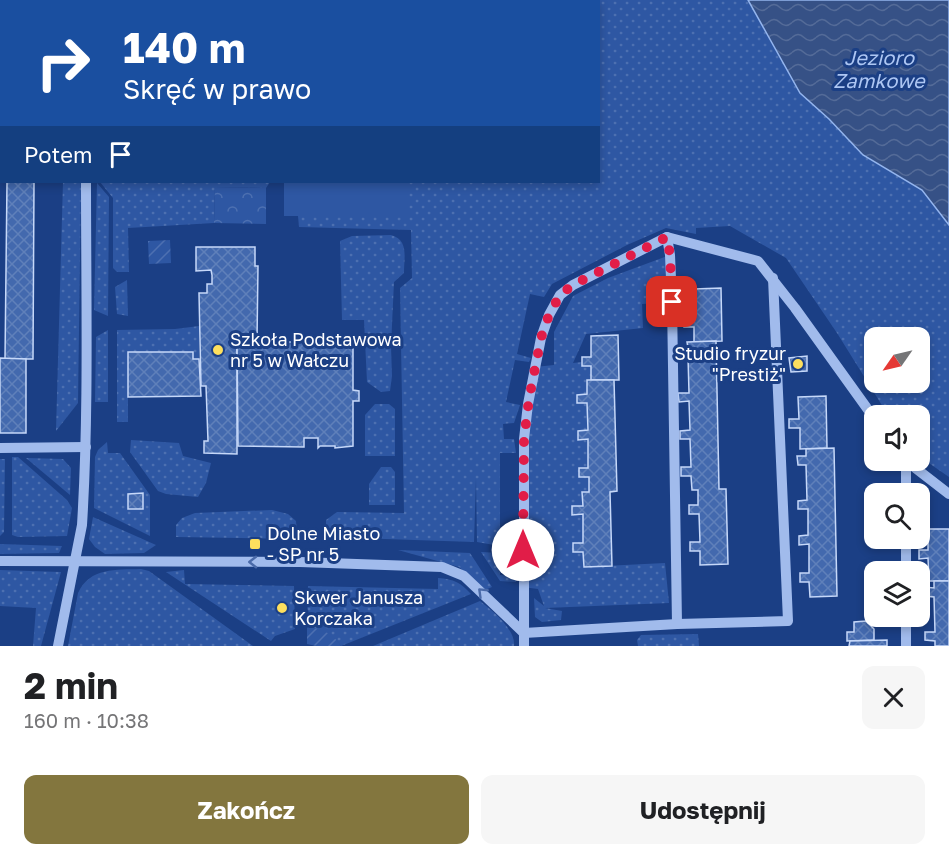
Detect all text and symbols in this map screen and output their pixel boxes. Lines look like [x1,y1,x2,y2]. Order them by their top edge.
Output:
text: 140 m [123,22,245,72]
icon: right [24,24,102,102]
water label: Jezioro Zamkowe [833,45,926,92]
text: Skręć w prawo [123,73,311,105]
icon: arrive [104,138,137,171]
text: Potem [24,141,92,168]
pin [646,276,697,327]
icon: arrive [655,285,688,318]
north arrow [864,327,930,393]
map controls [864,327,930,627]
place label: Szkoła Podstawowa nr 5 w Wałczu [230,328,402,371]
place label: Studio fryzur "Prestiż" [674,342,786,385]
marker: Szkoła Podstawowa nr 5 w Wałczu [211,343,225,357]
marker: Studio fryzur "Prestiż" [791,357,805,371]
button: sound [864,405,930,471]
button: search [864,483,930,549]
position arrow [491,518,555,582]
place label: Dolne Miasto - SP nr 5 [267,522,380,565]
marker: Dolne Miasto - SP nr 5 [248,537,262,551]
one-way arrow [249,556,258,568]
button: layers [864,561,930,627]
place label: Skwer Janusza Korczaka [294,586,423,629]
one-way arrow [478,589,489,600]
marker: Skwer Janusza Korczaka [275,601,289,615]
text: 2 min [24,664,118,707]
button: close [862,666,925,729]
text: 160 m · 10:38 [24,708,149,732]
button: Zakończ [24,775,469,844]
button: Udostępnij [481,775,925,844]

